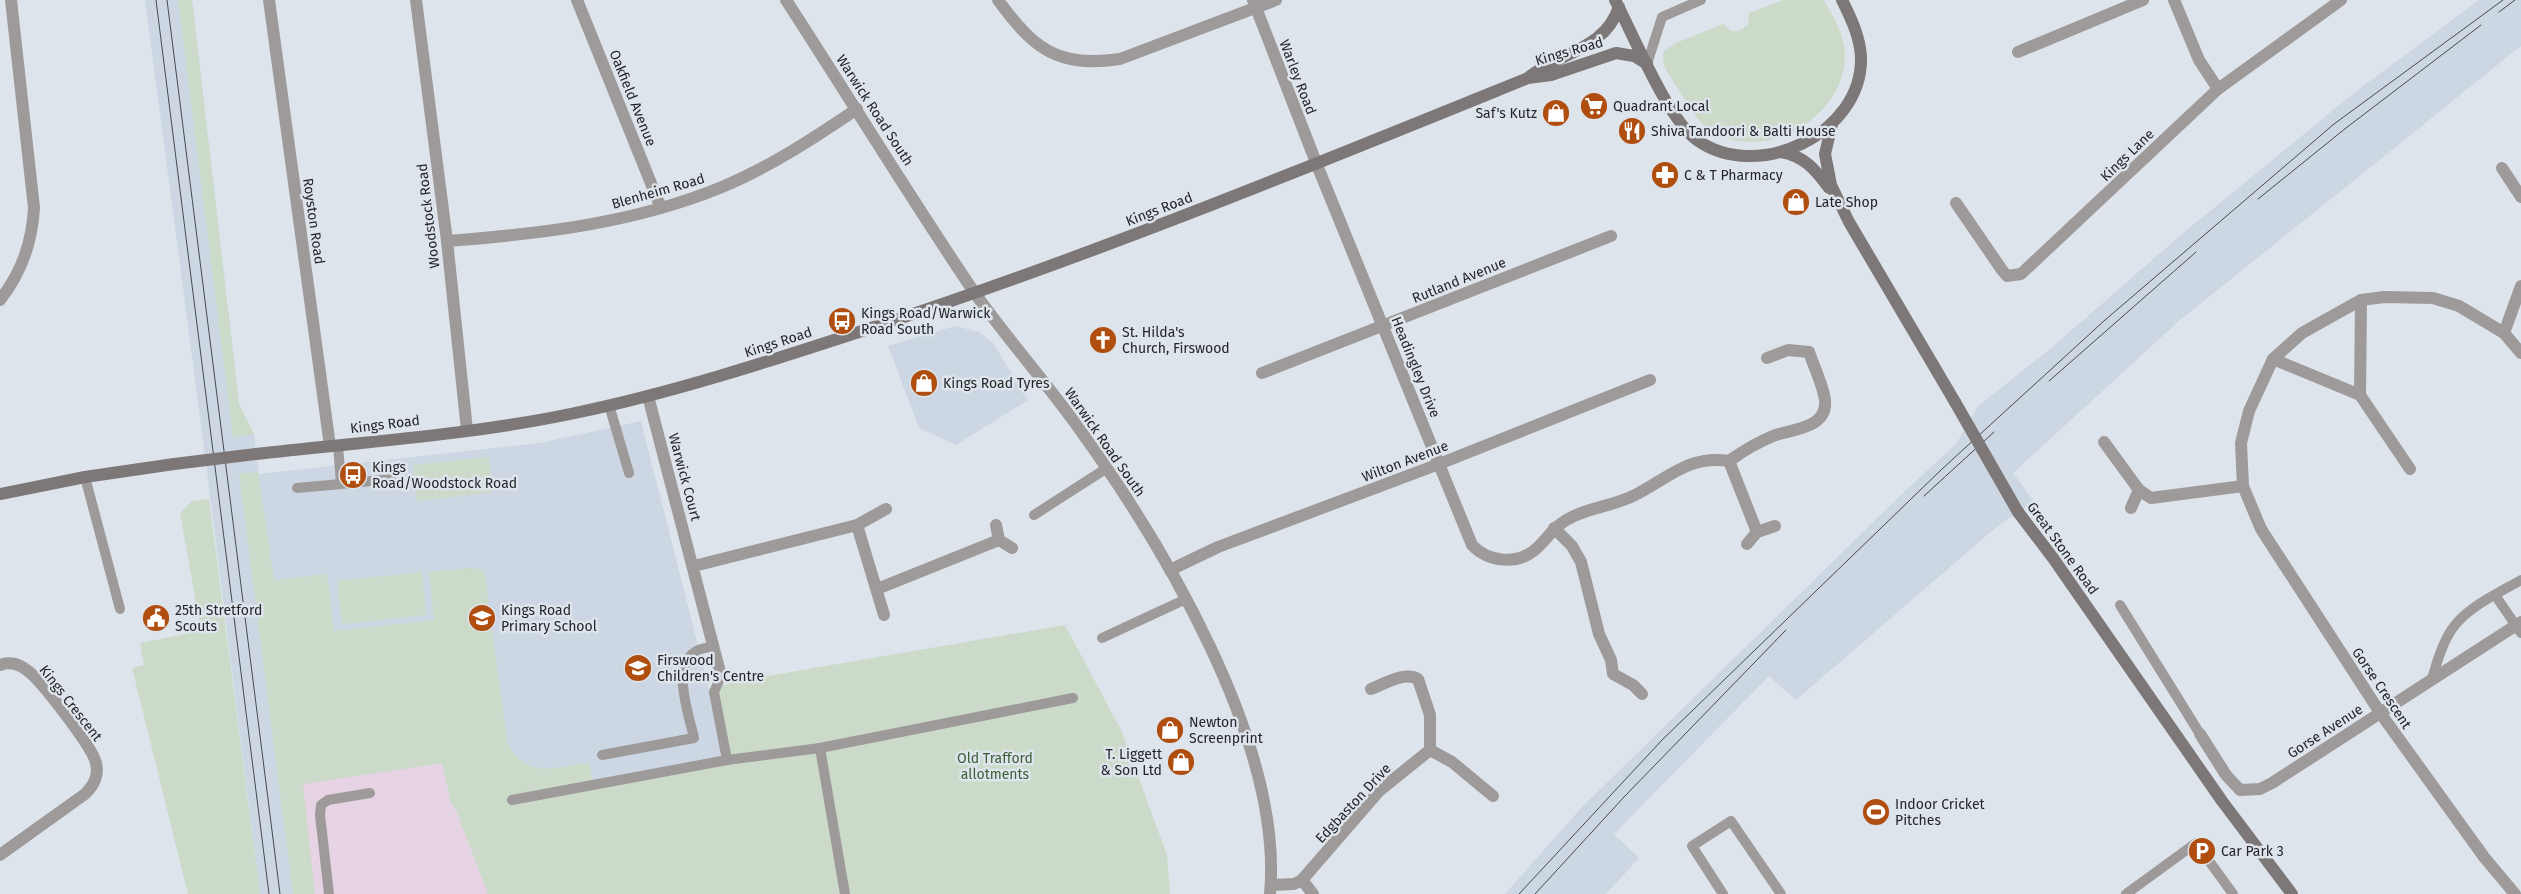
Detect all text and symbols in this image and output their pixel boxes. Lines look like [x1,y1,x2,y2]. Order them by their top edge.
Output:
street label: Kings Road [1533,34,1605,69]
street label: Warley Road [1276,37,1320,117]
street label: Oakfield Avenue [605,47,660,149]
street label: Warwick Road South [832,52,917,169]
supermarket icon: Quadrant Local [1579,91,1609,121]
shop icon: Saf's Kutz [1541,98,1571,128]
place label: Quadrant Local [1613,98,1709,115]
place label: Saf's Kutz [1475,105,1537,122]
restaurant icon: Shiva Tandoori & Balti House [1617,116,1647,146]
place label: Shiva Tandoori & Balti House [1651,123,1836,140]
street label: Kings Lane [2097,126,2158,185]
pharmacy icon: C & T Pharmacy [1650,160,1680,190]
street label: Woodstock Road [414,163,443,269]
place label: C & T Pharmacy [1684,167,1783,184]
street label: Blenheim Road [610,170,707,213]
street label: Royston Road [299,177,328,265]
shop icon: Late Shop [1781,187,1811,217]
street label: Kings Road [1123,189,1195,230]
place label: Late Shop [1815,194,1878,211]
street label: Rutland Avenue [1410,254,1509,307]
place label: Kings Road/Warwick Road South [861,305,991,338]
bus stop icon: Kings Road/Warwick Road South [827,306,857,336]
street label: Headingley Drive [1388,314,1444,420]
street label: Kings Road [742,324,814,361]
place label: St. Hilda's Church, Firswood [1122,324,1230,357]
church icon: St. Hilda's Church, Firswood [1088,325,1118,355]
shop icon: Kings Road Tyres [909,368,939,398]
place label: Kings Road Tyres [943,375,1050,392]
street label: Warwick Road South [1061,385,1149,500]
street label: Kings Road [349,412,421,437]
street label: Warwick Court [665,431,705,524]
street label: Wilton Avenue [1360,437,1451,486]
place label: Kings Road/Woodstock Road [372,459,517,492]
bus stop icon: Kings Road/Woodstock Road [338,460,368,490]
street label: Great Stone Road [2023,499,2102,598]
place label: 25th Stretford Scouts [175,602,262,635]
place label: Kings Road Primary School [501,602,597,635]
public building icon: 25th Stretford Scouts [141,603,171,633]
school or university icon: Kings Road Primary School [467,603,497,633]
street label: Gorse Crescent [2348,644,2415,733]
place label: Firswood Children's Centre [657,652,764,685]
school or university icon: Firswood Children's Centre [623,653,653,683]
street label: Kings Crescent [36,662,106,745]
street label: Gorse Avenue [2284,701,2366,762]
place label: Newton Screenprint [1189,714,1264,747]
shop icon: Newton Screenprint [1155,715,1185,745]
place label: T. Liggett & Son Ltd [1101,746,1163,779]
shop icon: T. Liggett & Son Ltd [1166,747,1196,777]
park label: Old Trafford allotments [957,750,1033,783]
street label: Edgbaston Drive [1312,760,1395,847]
place label: Indoor Cricket Pitches [1895,796,1986,829]
sports icon: Indoor Cricket Pitches [1861,797,1891,827]
parking icon: Car Park 3 [2187,836,2217,866]
place label: Car Park 3 [2221,843,2284,860]

